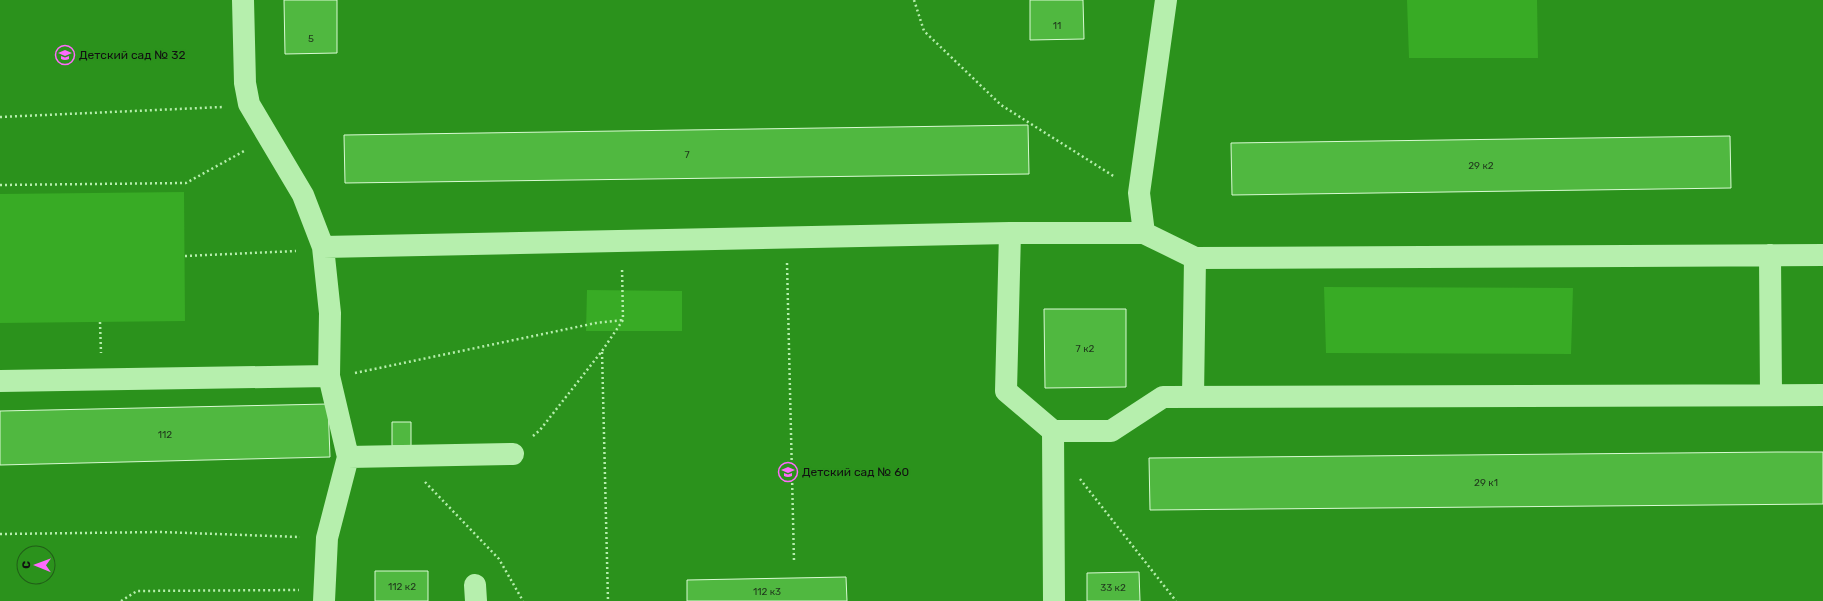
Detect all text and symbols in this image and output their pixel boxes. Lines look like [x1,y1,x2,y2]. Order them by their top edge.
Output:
house number: 11 [1053,20,1061,32]
house number: 5 [308,33,314,45]
school or university icon: Детский сад № 32 [54,44,76,66]
place label: Детский сад № 32 [79,48,185,62]
house number: 7 [684,149,690,161]
house number: 29 к2 [1468,160,1494,172]
house number: 7 к2 [1076,343,1095,355]
house number: 112 [158,429,172,441]
school or university icon: Детский сад № 60 [777,461,799,483]
place label: Детский сад № 60 [802,465,909,479]
house number: 29 к1 [1474,477,1498,489]
north arrow [16,545,56,585]
text: С [20,561,33,569]
house number: 112 к2 [388,581,416,593]
house number: 33 к2 [1100,582,1126,594]
house number: 112 к3 [753,586,781,598]

